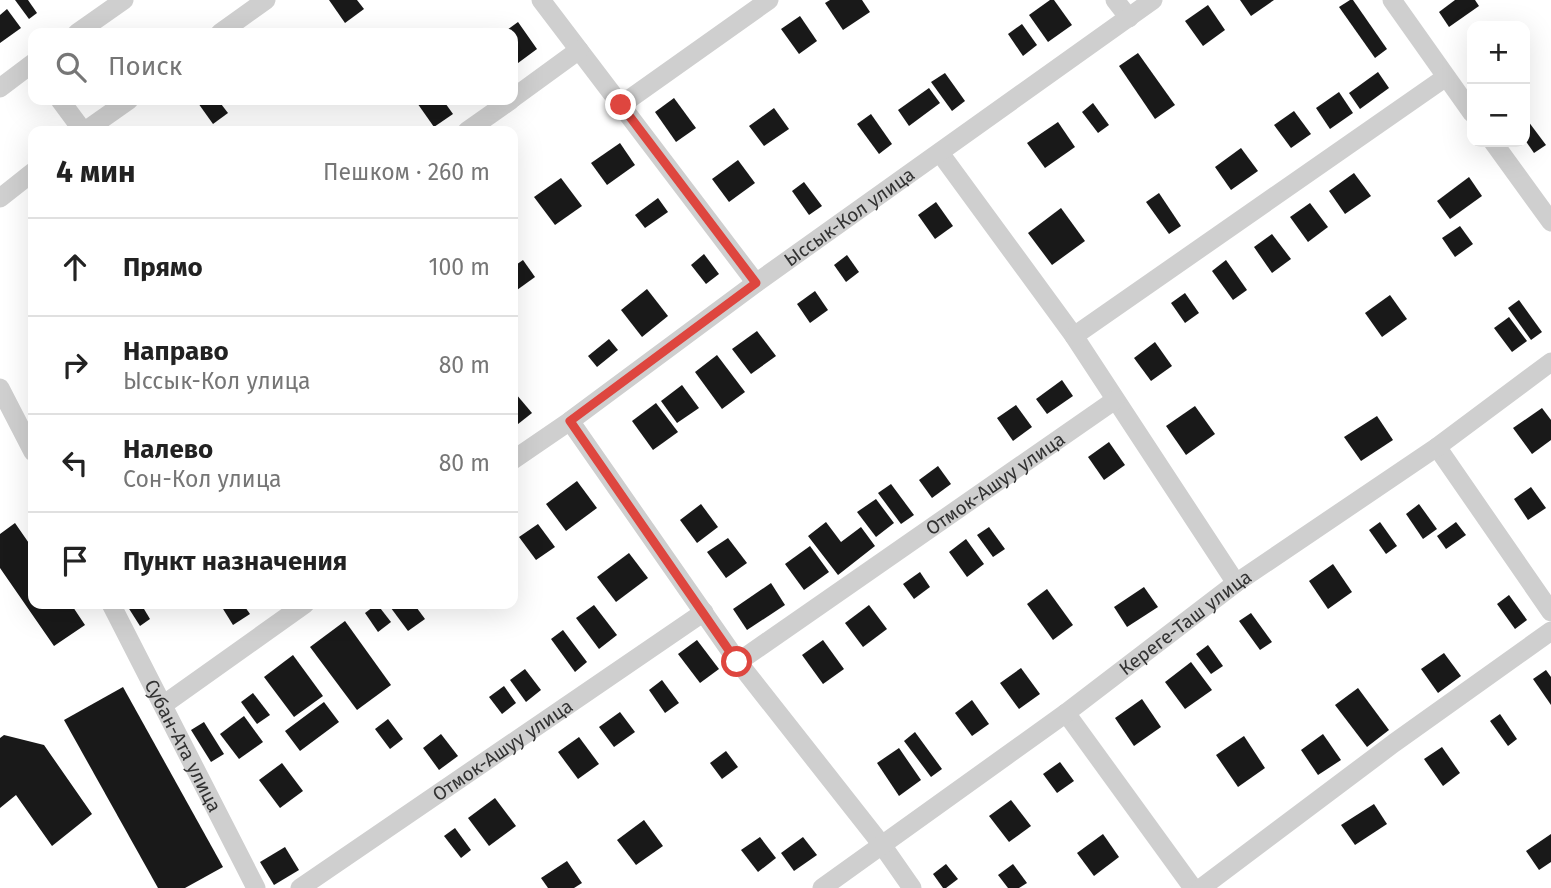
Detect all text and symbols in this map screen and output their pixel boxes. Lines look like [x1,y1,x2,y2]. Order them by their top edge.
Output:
map controls [1467,21,1530,147]
button: + [1467,21,1530,84]
search box [28,28,518,105]
icon: search [52,48,90,86]
text: Поиск [108,51,182,82]
button: − [1467,84,1530,147]
route end [605,89,636,120]
text: 4 мин [56,154,136,190]
text: Пешком · 260 m [323,158,490,186]
street label: Ыссык-Кол улица [779,162,919,271]
icon: ahead [56,248,94,286]
text: Прямо [123,252,203,283]
text: 100 m [429,253,490,281]
text: Направо [123,336,229,367]
icon: right [56,346,94,384]
text: 80 m [439,351,490,379]
text: Ыссык-Кол улица [123,367,311,395]
street label: Отмок-Ашуу улица [921,427,1069,540]
text: Налево [123,434,213,465]
icon: left [56,444,94,482]
text: 80 m [439,449,490,477]
text: Сон-Кол улица [123,465,282,493]
icon: arrive [56,542,94,580]
text: Пункт назначения [123,546,347,577]
street label: Кереге-Таш улица [1114,565,1255,680]
route start [721,646,752,677]
street label: Субан-Ата улица [140,675,227,816]
street label: Отмок-Ашуу улица [428,694,577,806]

